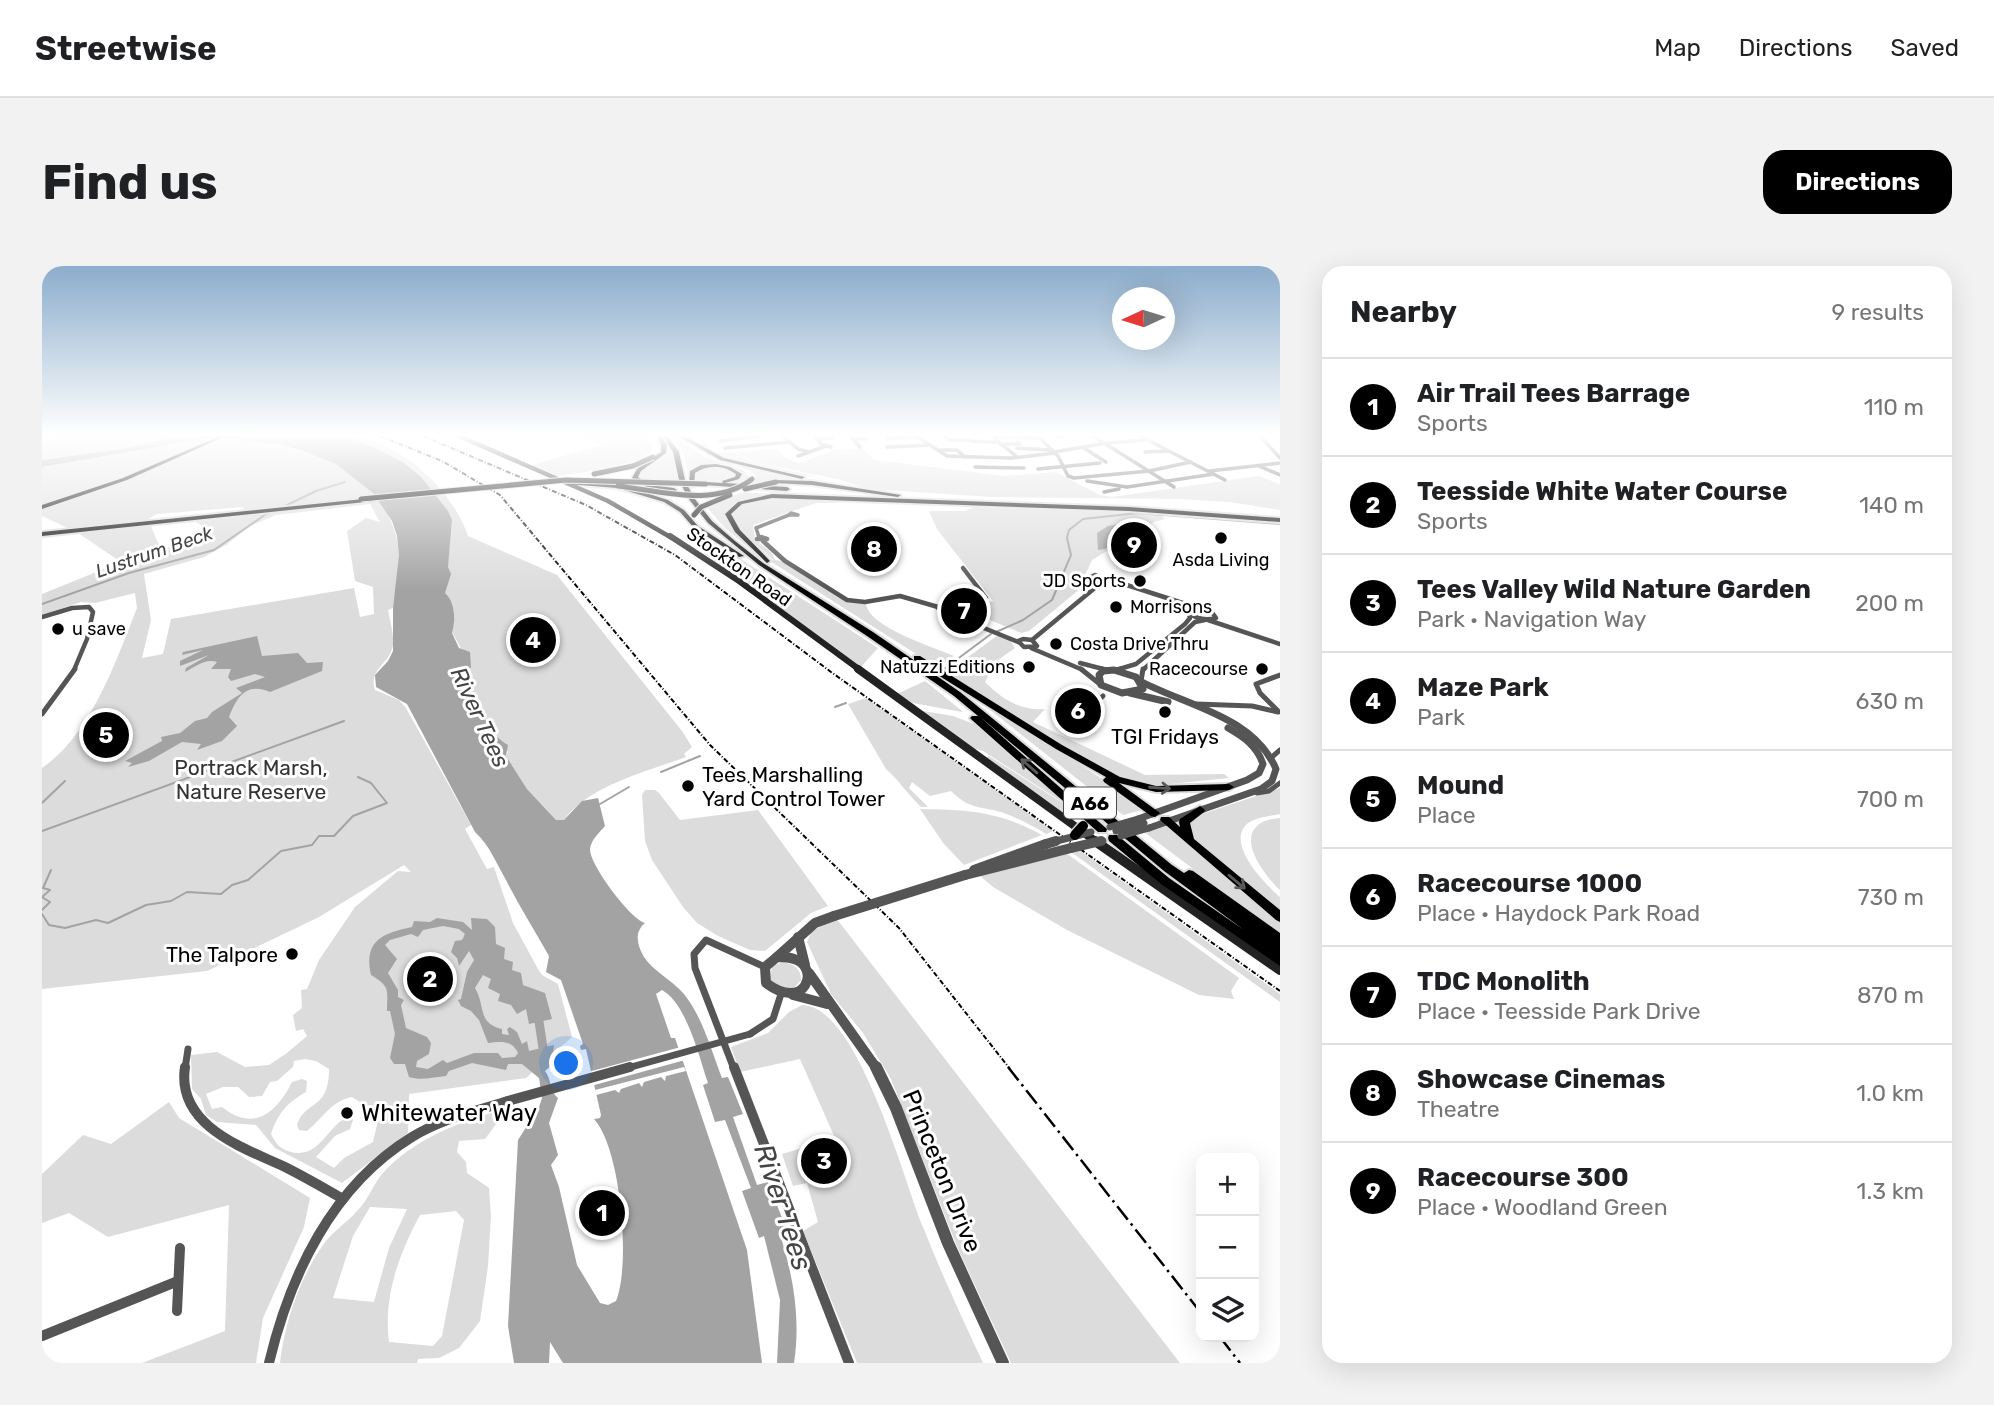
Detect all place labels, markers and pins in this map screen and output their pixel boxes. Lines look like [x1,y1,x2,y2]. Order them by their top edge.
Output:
pin: 9 [1111,519,1157,571]
pin: 8 [851,523,897,575]
marker: Asda Living [1213,530,1229,546]
place label: Asda Living [1173,549,1269,571]
place label: JD Sports [1042,570,1126,592]
marker: JD Sports [1132,573,1148,589]
pin: 7 [941,585,987,637]
place label: Morrisons [1130,596,1212,618]
marker: Morrisons [1108,599,1124,615]
pin: 4 [510,614,556,666]
place label: u save [72,618,126,640]
marker: u save [50,621,66,637]
place label: Costa Drive Thru [1070,633,1209,655]
marker: Costa Drive Thru [1048,636,1064,652]
place label: Natuzzi Editions [880,656,1015,678]
place label: Racecourse [1149,658,1248,680]
marker: Natuzzi Editions [1021,659,1037,675]
marker: Racecourse [1254,661,1270,677]
pin: 6 [1055,685,1101,737]
marker: TGI Fridays [1157,704,1173,720]
pin: 5 [83,709,129,761]
place label: TGI Fridays [1111,724,1219,749]
place label: Tees Marshalling Yard Control Tower [702,762,885,811]
marker: Tees Marshalling Yard Control Tower [680,778,696,794]
place label: The Talpore [166,942,278,967]
marker: The Talpore [284,946,300,962]
pin: 2 [407,953,453,1005]
place label: Whitewater Way [361,1099,537,1127]
marker: Whitewater Way [339,1105,355,1121]
pin: 3 [801,1135,847,1187]
pin: 1 [579,1187,625,1239]

